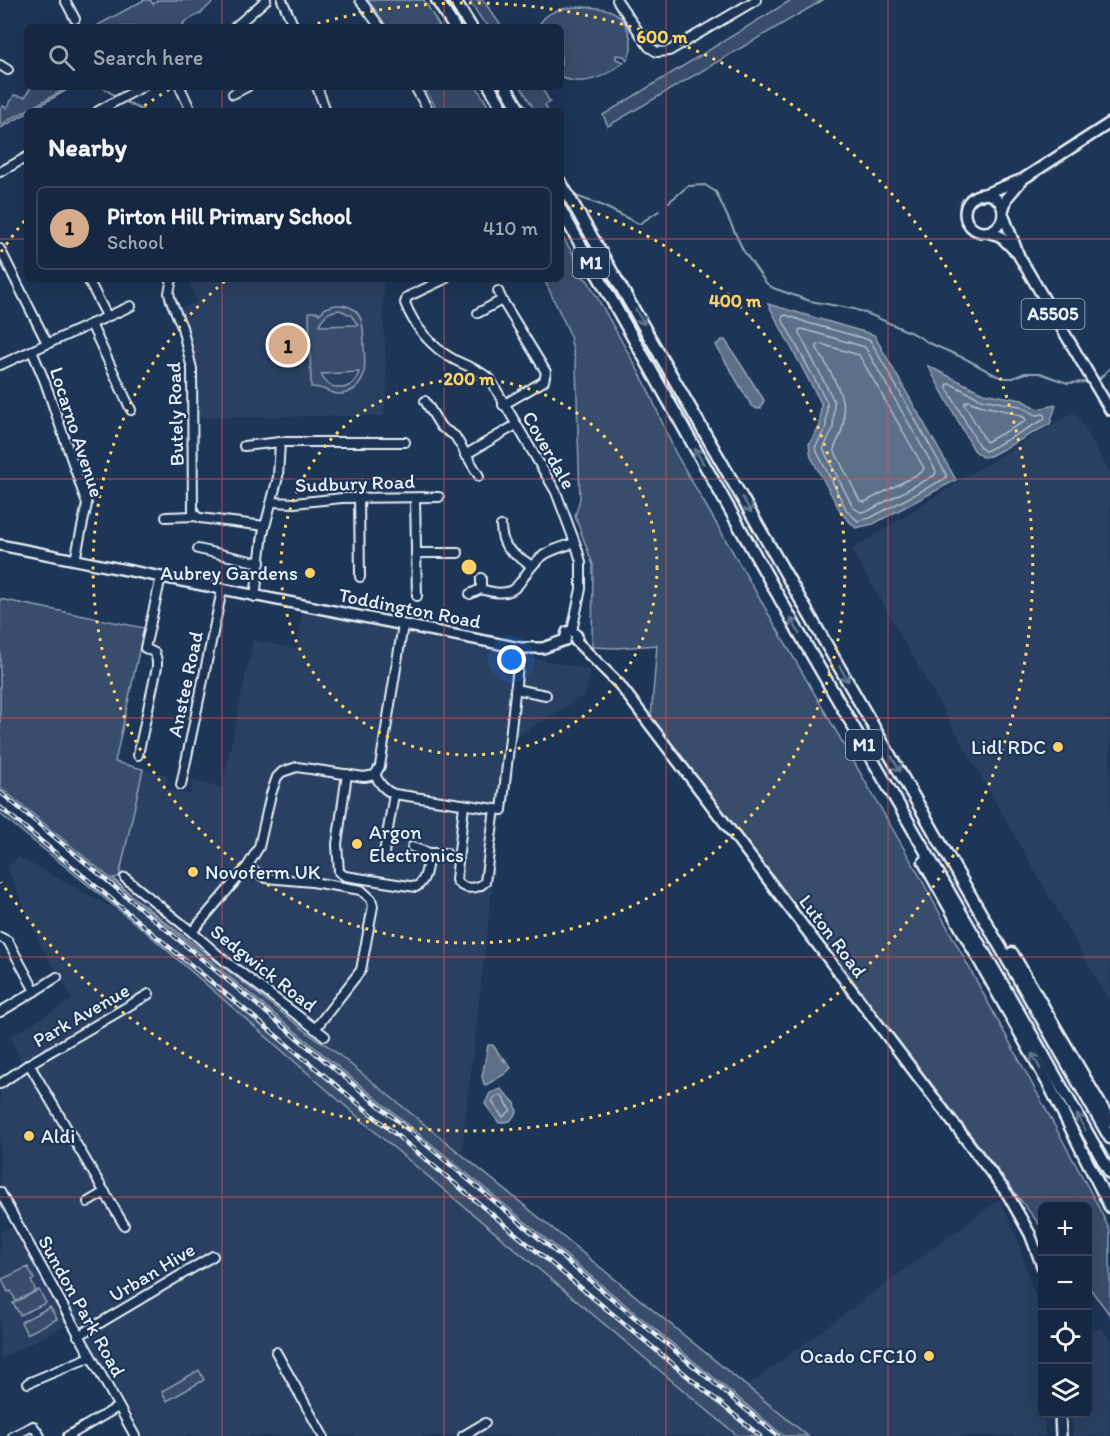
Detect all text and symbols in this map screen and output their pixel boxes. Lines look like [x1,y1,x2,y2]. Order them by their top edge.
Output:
search box [24,24,564,90]
text: 600 m [637,26,688,48]
icon: search [45,41,78,74]
text: Search here [93,44,203,71]
text: Nearby [48,131,127,163]
text: Pirton Hill Primary School [107,203,351,230]
text: 1 [65,216,74,240]
text: 410 m [483,216,538,240]
text: School [107,230,164,254]
road number: M1 [573,248,609,278]
text: 400 m [709,290,762,312]
road number: A5505 [1022,299,1084,329]
one-way arrow [634,308,646,325]
pin: 1 [268,322,308,368]
street label: Butely Road [161,361,189,467]
street label: Locarno Avenue [45,364,109,500]
text: 200 m [444,368,495,390]
street label: Coverdale [517,407,581,493]
one-way arrow [693,448,705,465]
street label: Sudbury Road [295,469,416,497]
one-way arrow [742,495,753,513]
centre of rings [459,557,479,577]
place label: Aubrey Gardens [160,561,298,585]
marker: Aubrey Gardens [303,566,317,580]
street label: Toddington Road [337,582,483,634]
one-way arrow [789,618,801,635]
street label: Anstee Road [162,629,208,739]
your location [497,645,526,674]
one-way arrow [838,665,850,682]
road number: M1 [846,730,882,760]
place label: Lidl RDC [971,735,1046,759]
marker: Lidl RDC [1051,740,1065,754]
one-way arrow [891,755,902,773]
place label: Argon Electronics [369,820,464,867]
marker: Argon Electronics [350,837,364,851]
place label: Novoferm UK [205,860,321,884]
marker: Novoferm UK [186,865,200,879]
street label: Luton Road [794,890,872,982]
street label: Sedgwick Road [206,919,322,1017]
street label: Park Avenue [29,978,133,1052]
one-way arrow [1030,1053,1042,1070]
one-way arrow [1075,1114,1087,1131]
place label: Aldi [41,1124,75,1148]
marker: Aldi [22,1129,36,1143]
map controls [1038,1202,1092,1418]
button: + [1038,1202,1092,1256]
street label: Sundon Park Road [33,1231,131,1381]
street label: Urban Hive [105,1237,199,1307]
button: − [1038,1256,1092,1310]
button: locate [1038,1310,1092,1364]
place label: Ocado CFC10 [800,1344,917,1368]
marker: Ocado CFC10 [922,1349,936,1363]
button: layers [1038,1364,1092,1418]

